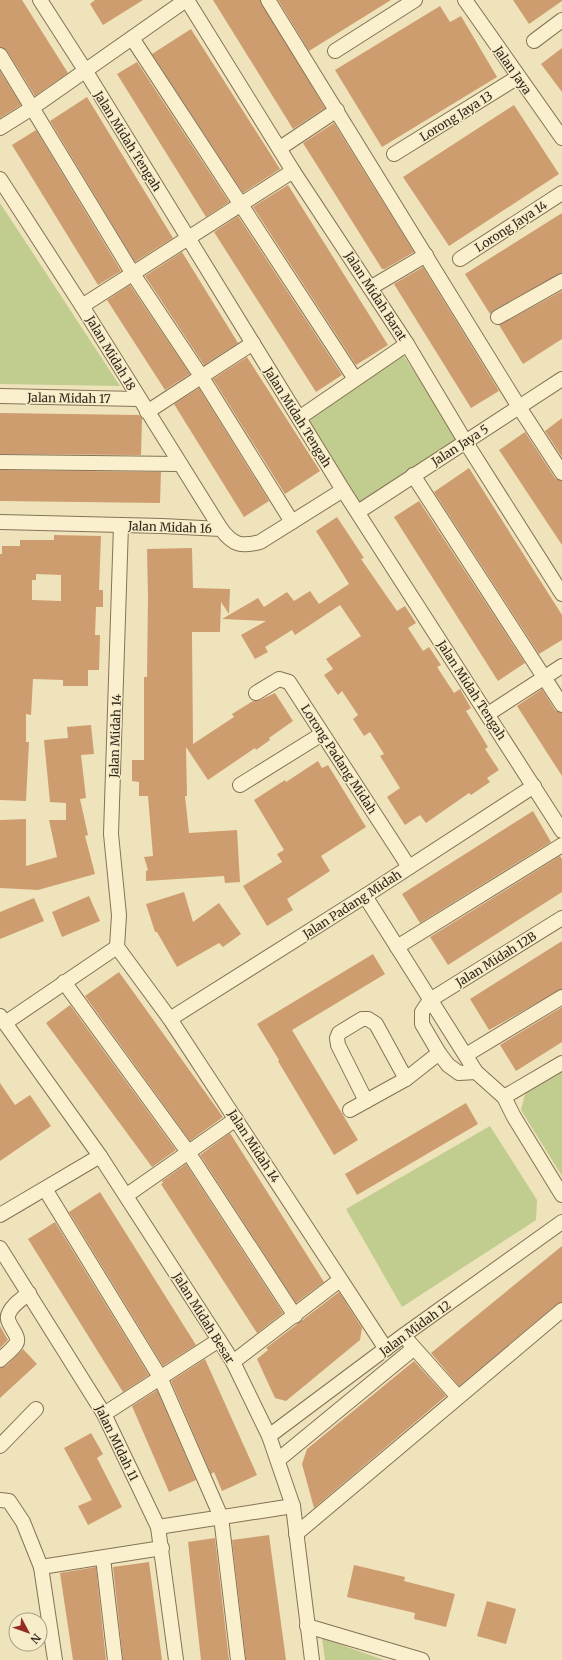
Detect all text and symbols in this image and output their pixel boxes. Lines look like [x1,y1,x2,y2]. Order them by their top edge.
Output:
street label: Jalan Jaya [490,42,535,97]
street label: Jalan Midah Tengah [91,87,165,194]
street label: Lorong Jaya 13 [417,88,495,144]
street label: Lorong Jaya 14 [472,197,550,255]
street label: Jalan Midah Barat [341,248,410,343]
street label: Jalan Midah 18 [82,312,139,393]
street label: Jalan Midah Tengah [261,363,335,470]
street label: Jalan Midah 17 [26,390,111,406]
street label: Jalan Jaya 5 [428,421,491,470]
street label: Jalan Midah 16 [127,518,212,536]
street label: Jalan Midah Tengah [434,637,510,743]
street label: Jalan Midah 14 [106,693,124,779]
street label: Lorong Padang Midah [298,701,380,817]
street label: Jalan Padang Midah [299,866,404,942]
street label: Jalan Midah 12B [452,928,539,990]
street label: Jalan Midah 14 [224,1106,283,1186]
street label: Jalan Midah Besar [169,1269,238,1367]
street label: Jalan Midah 12 [376,1297,453,1359]
street label: Jalan MIdah 11 [92,1402,142,1484]
north arrow [8,1612,48,1652]
text: N [27,1631,44,1647]

